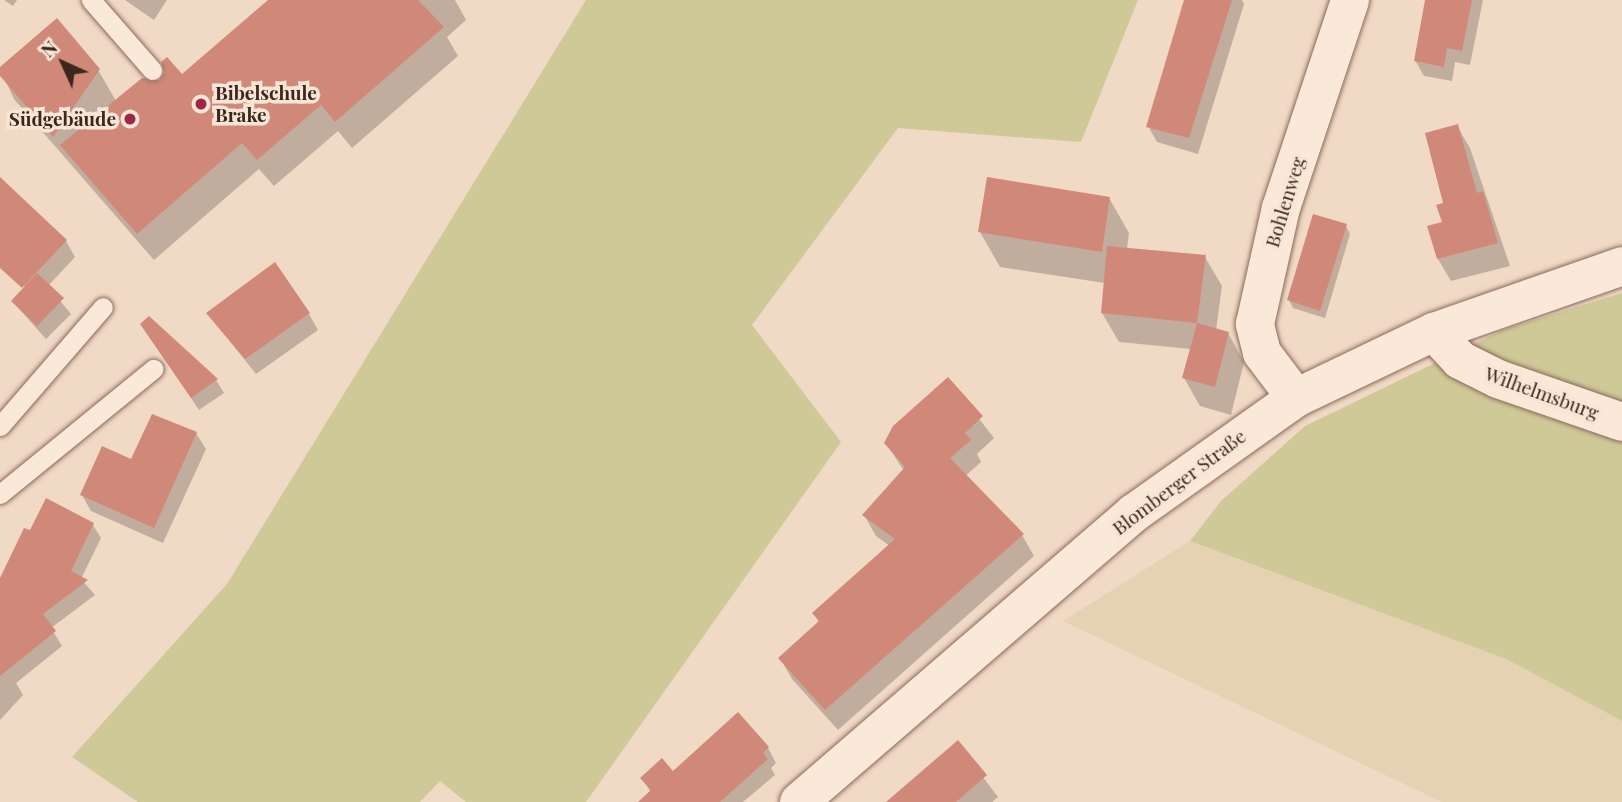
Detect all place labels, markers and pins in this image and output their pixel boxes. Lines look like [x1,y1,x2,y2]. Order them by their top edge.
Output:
place label: Bibelschule Brake [215,82,317,126]
marker: Bibelschule Brake [193,96,209,112]
place label: Südgebäude [9,108,116,130]
marker: Südgebäude [122,111,138,127]

